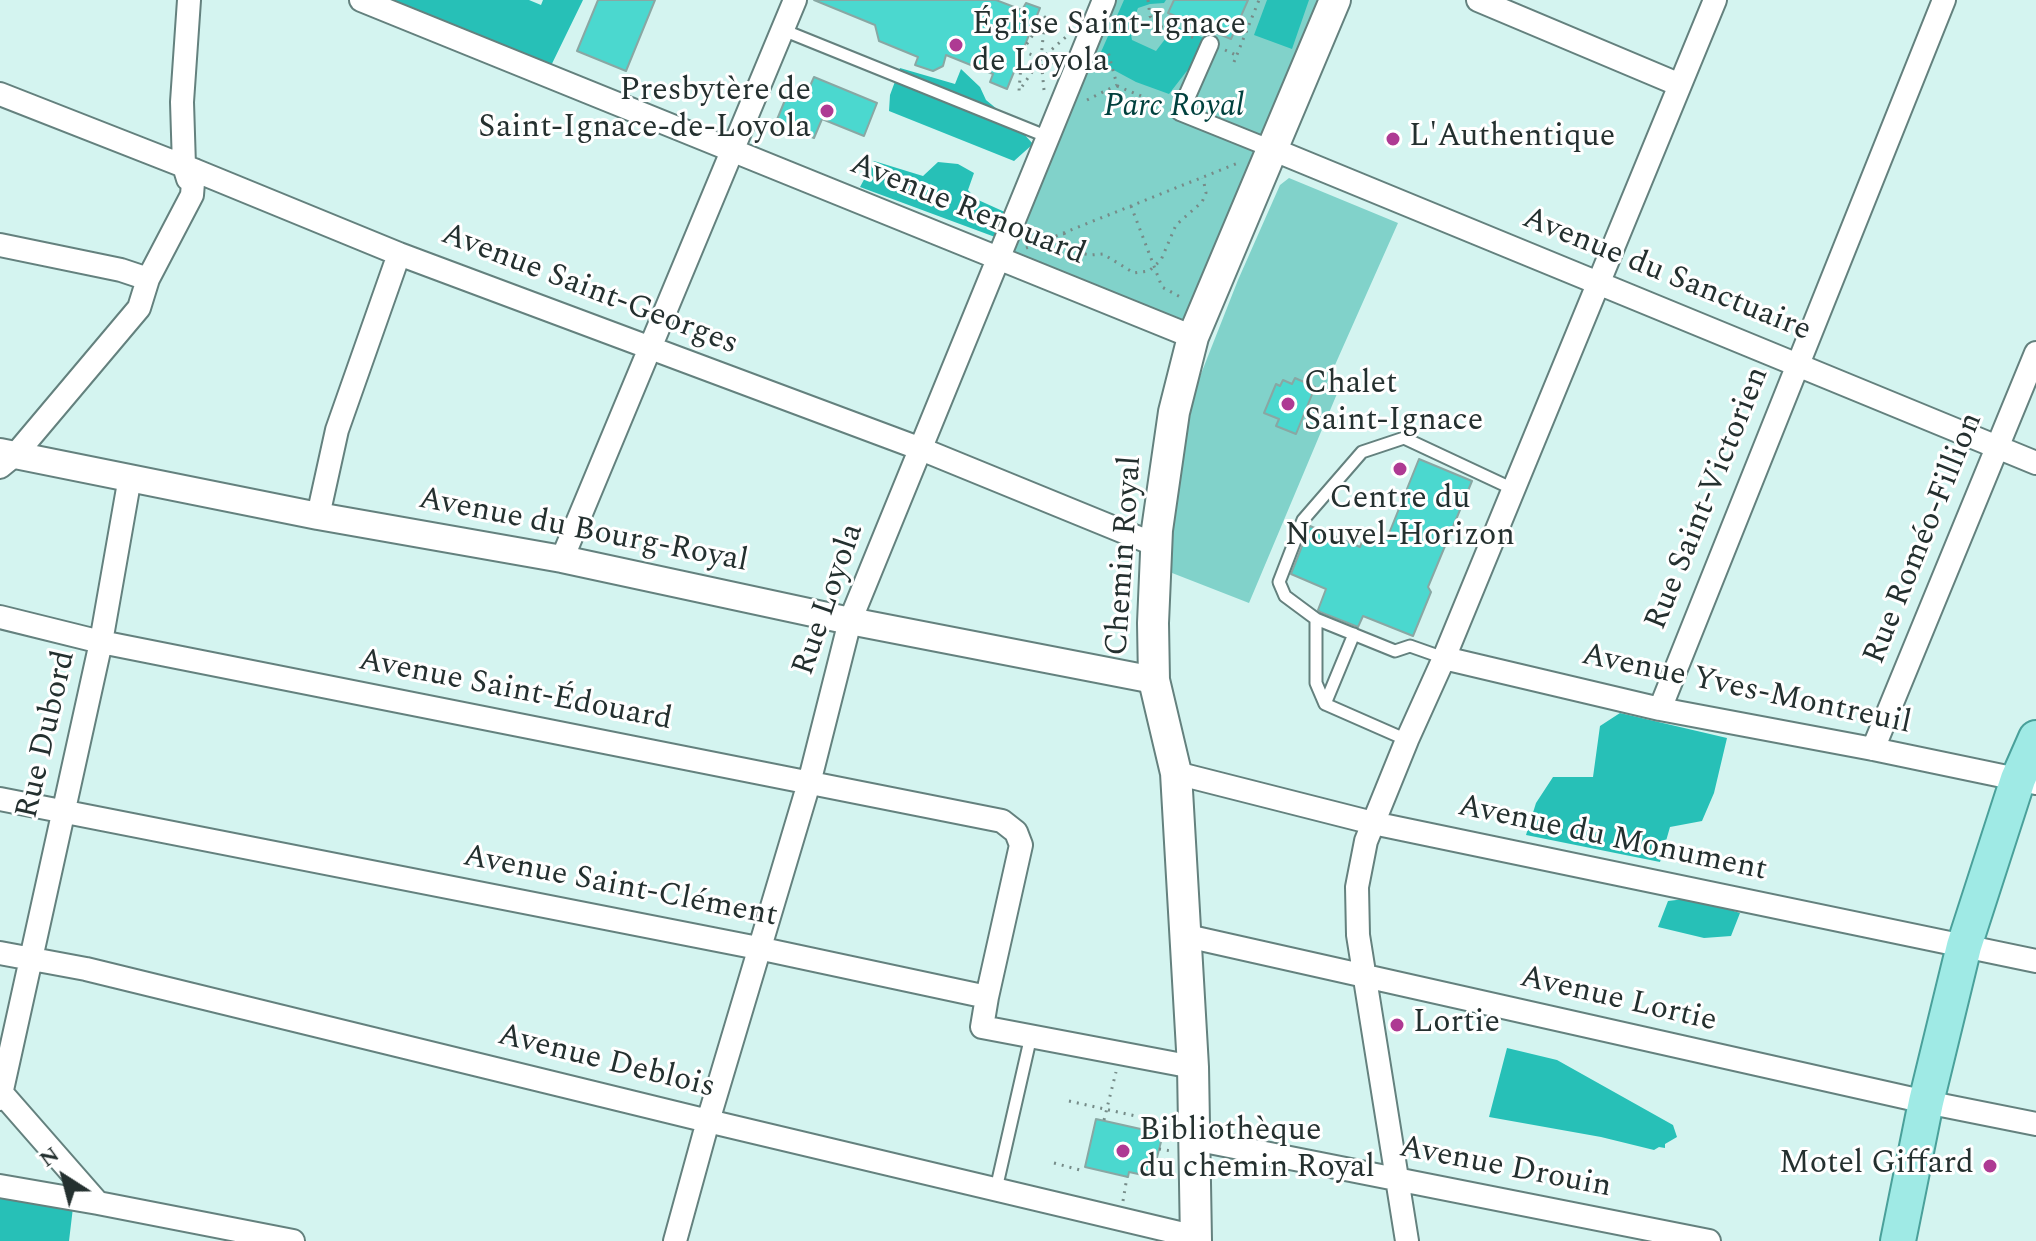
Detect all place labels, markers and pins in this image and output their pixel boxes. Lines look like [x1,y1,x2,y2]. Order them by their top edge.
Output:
place label: Église Saint-Ignace de Loyola [972,8,1246,83]
marker: Église Saint-Ignace de Loyola [947,36,965,54]
place label: Presbytère de Saint-Ignace-de-Loyola [478,74,811,149]
marker: Presbytère de Saint-Ignace-de-Loyola [818,102,836,120]
place label: L'Authentique [1409,120,1615,158]
marker: L'Authentique [1384,130,1402,148]
place label: Chalet Saint-Ignace [1304,367,1483,442]
marker: Chalet Saint-Ignace [1279,395,1297,413]
marker: Centre du Nouvel-Horizon [1391,460,1409,478]
place label: Centre du Nouvel-Horizon [1285,482,1515,557]
place label: Lortie [1413,1006,1500,1044]
marker: Lortie [1388,1016,1406,1034]
place label: Bibliothèque du chemin Royal [1139,1114,1375,1189]
marker: Bibliothèque du chemin Royal [1114,1142,1132,1160]
place label: Motel Giffard [1779,1147,1974,1185]
marker: Motel Giffard [1981,1157,1999,1175]

